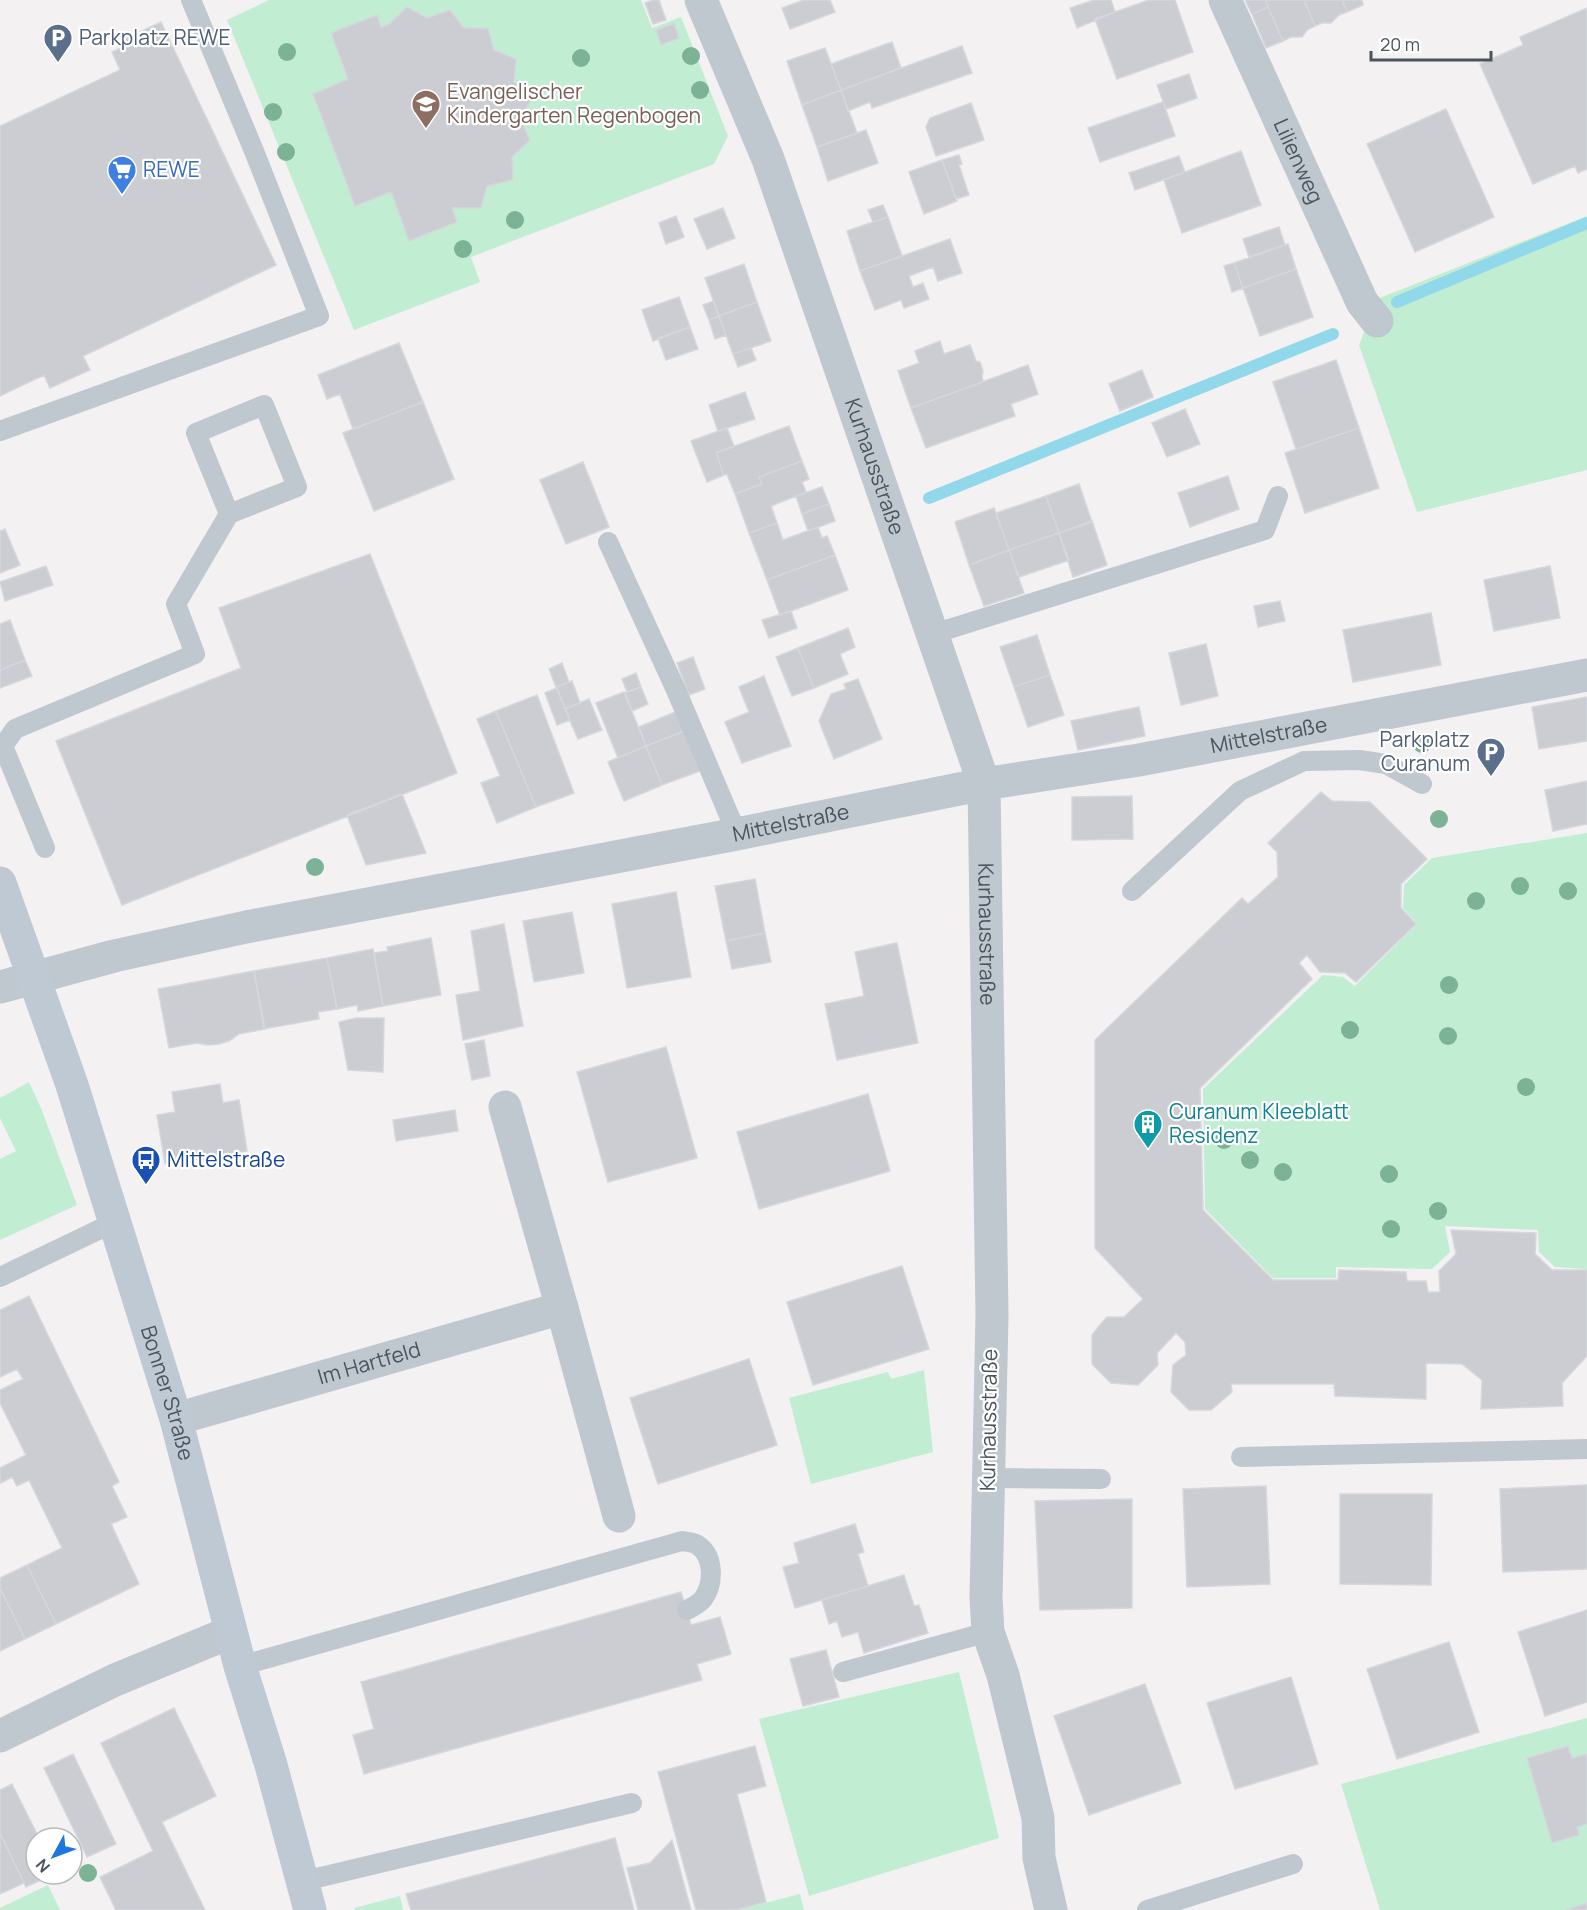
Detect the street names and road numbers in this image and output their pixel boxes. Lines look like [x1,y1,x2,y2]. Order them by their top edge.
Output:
street label: Lilienweg [1268,114,1330,208]
street label: Kurhausstraße [839,394,912,538]
street label: Mittelstraße [1208,710,1329,759]
street label: Mittelstraße [730,797,852,848]
street label: Kurhausstraße [972,863,1002,1006]
street label: Bonner Straße [135,1322,201,1463]
street label: Im Hartfeld [314,1334,424,1391]
street label: Kurhausstraße [973,1348,1003,1491]

